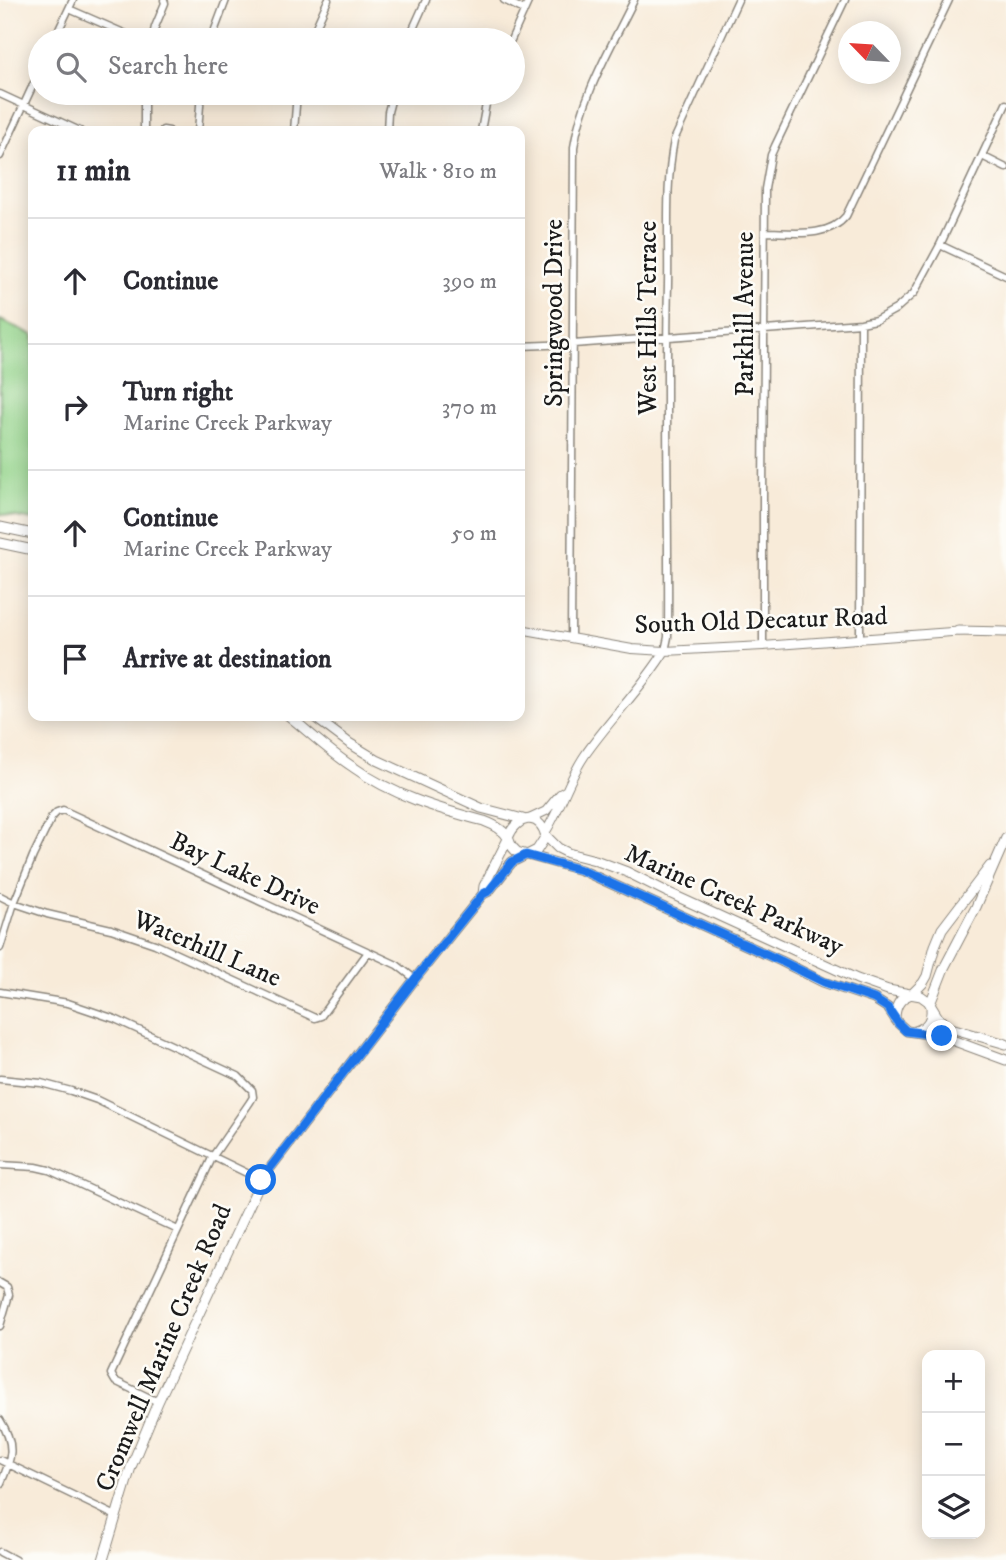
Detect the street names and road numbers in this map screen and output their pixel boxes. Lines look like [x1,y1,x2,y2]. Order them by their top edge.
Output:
street label: Springwood Drive [538,219,571,407]
street label: West Hills Terrace [632,221,665,416]
street label: Parkhill Avenue [729,231,762,397]
street label: South Old Decatur Road [634,600,888,642]
street label: Bay Lake Drive [165,825,325,923]
street label: Marine Creek Parkway [619,837,849,963]
street label: Waterhill Lane [127,903,286,995]
street label: Cromwell Marine Creek Road [88,1199,240,1497]

